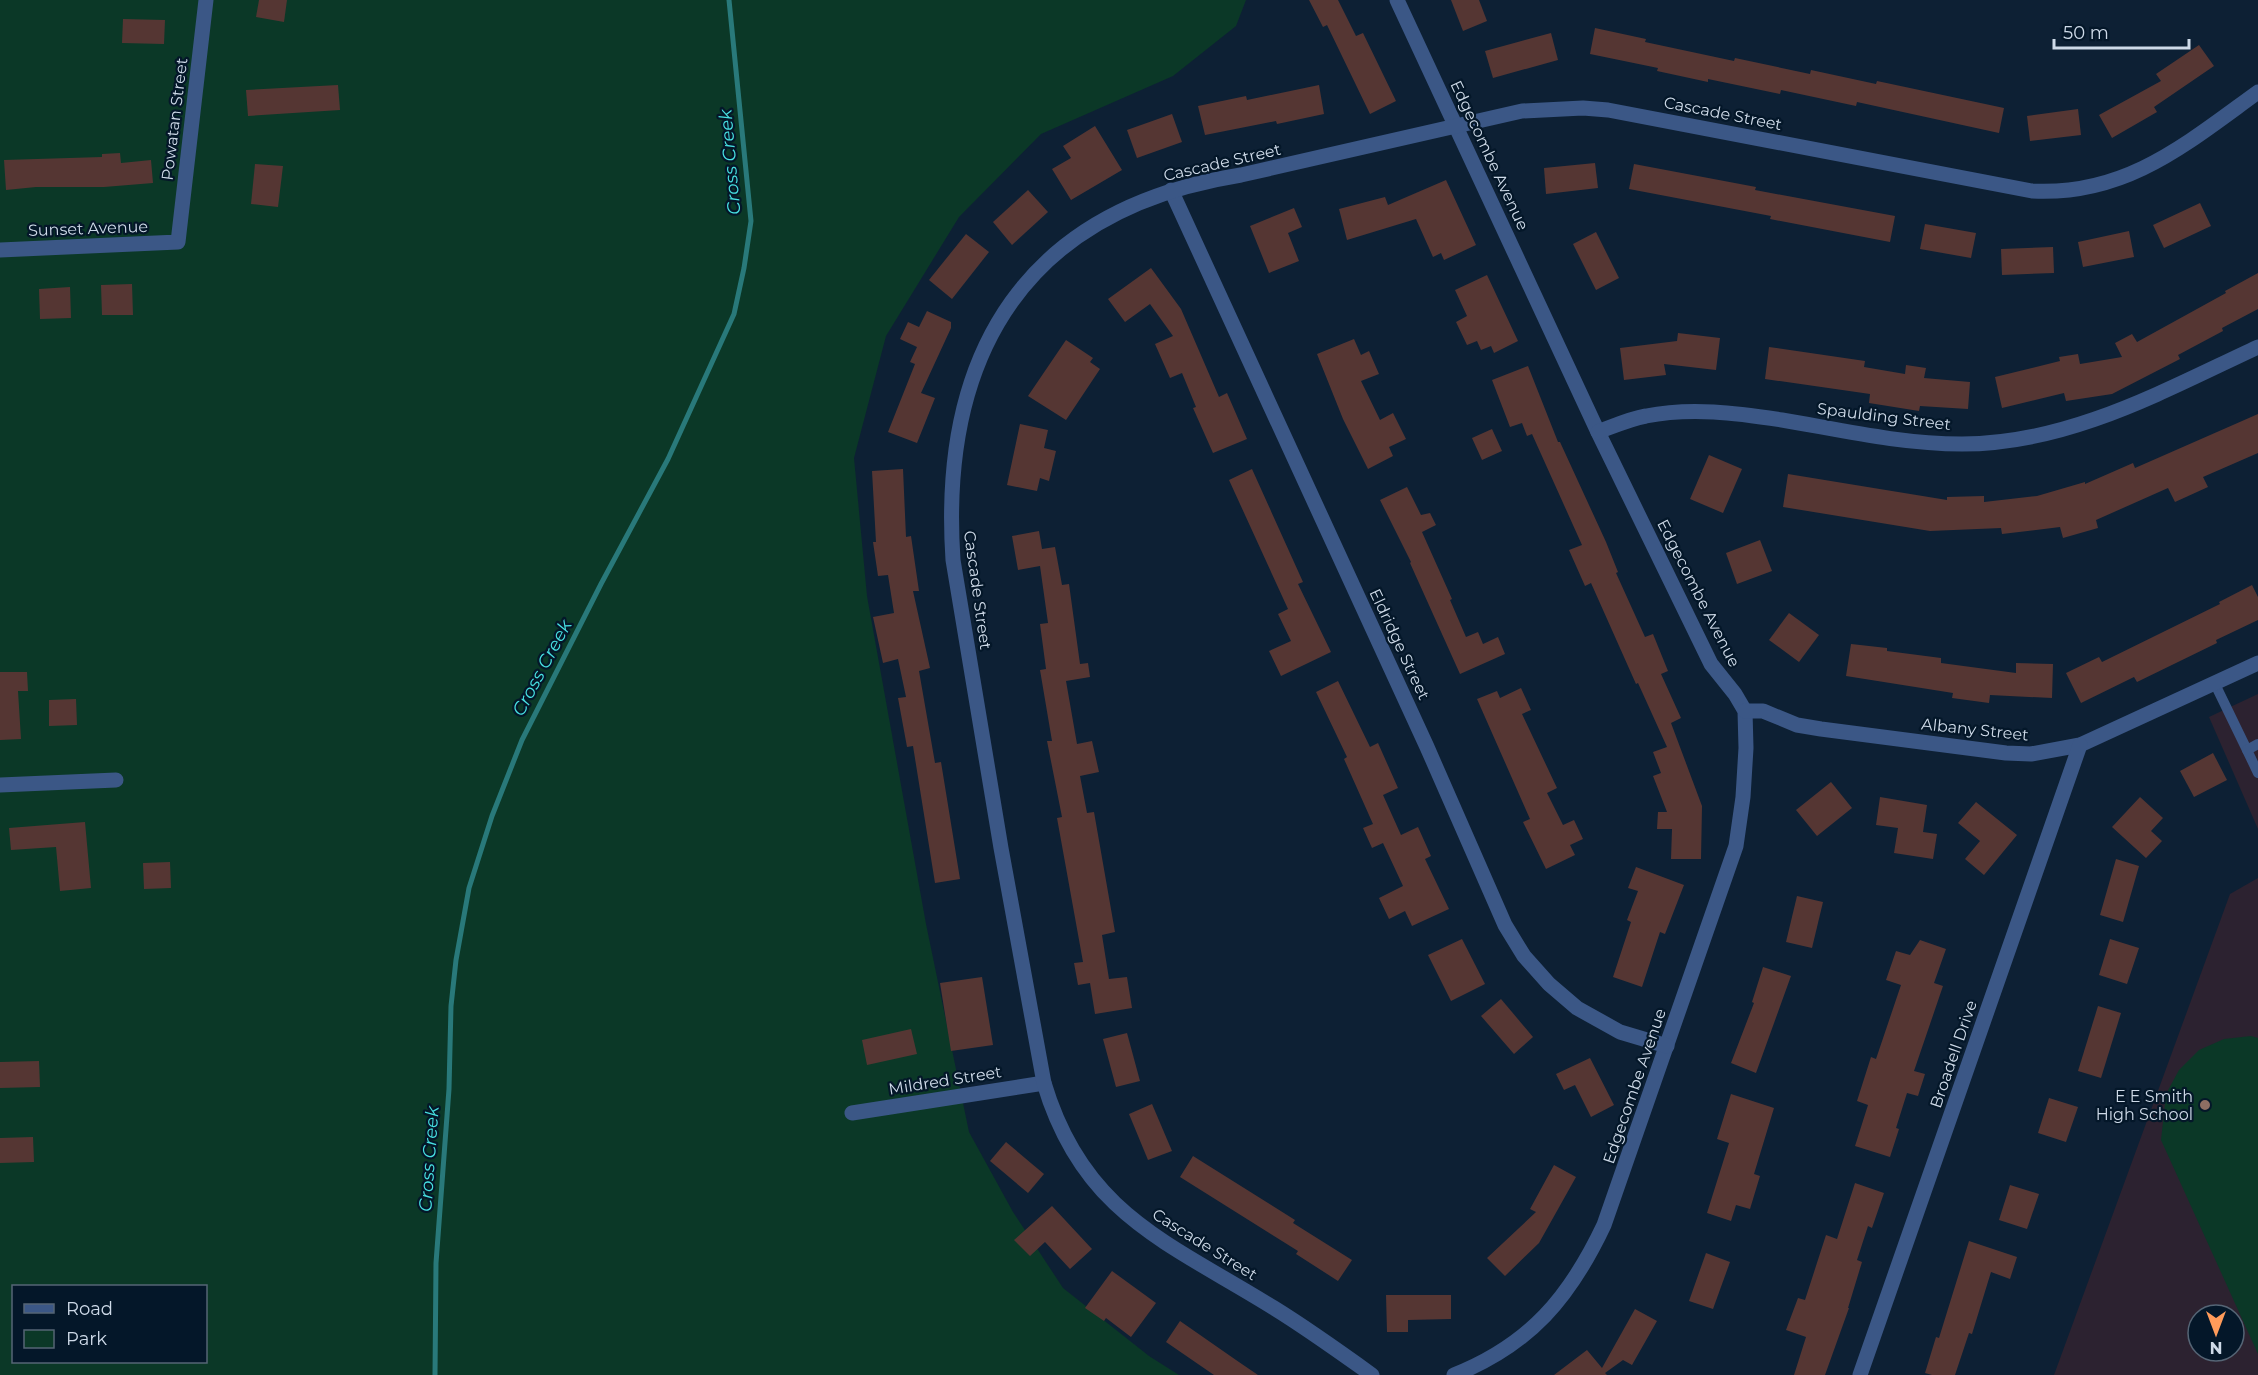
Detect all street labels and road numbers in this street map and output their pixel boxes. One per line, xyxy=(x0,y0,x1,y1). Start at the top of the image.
street label: Powatan Street xyxy=(158,56,191,181)
street label: Edgecombe Avenue xyxy=(1446,77,1533,233)
street label: Cascade Street xyxy=(1662,93,1784,134)
street label: Cascade Street xyxy=(1162,140,1283,185)
street label: Sunset Avenue xyxy=(28,217,148,240)
street label: Spaulding Street xyxy=(1816,399,1952,434)
street label: Edgecombe Avenue xyxy=(1653,516,1744,670)
street label: Cascade Street xyxy=(960,529,995,651)
street label: Eldridge Street xyxy=(1365,586,1434,703)
street label: Albany Street xyxy=(1920,714,2030,745)
street label: Broadell Drive xyxy=(1926,998,1981,1111)
street label: Edgecombe Avenue xyxy=(1599,1006,1670,1166)
street label: Mildred Street xyxy=(887,1062,1003,1099)
street label: Cascade Street xyxy=(1149,1205,1261,1285)

